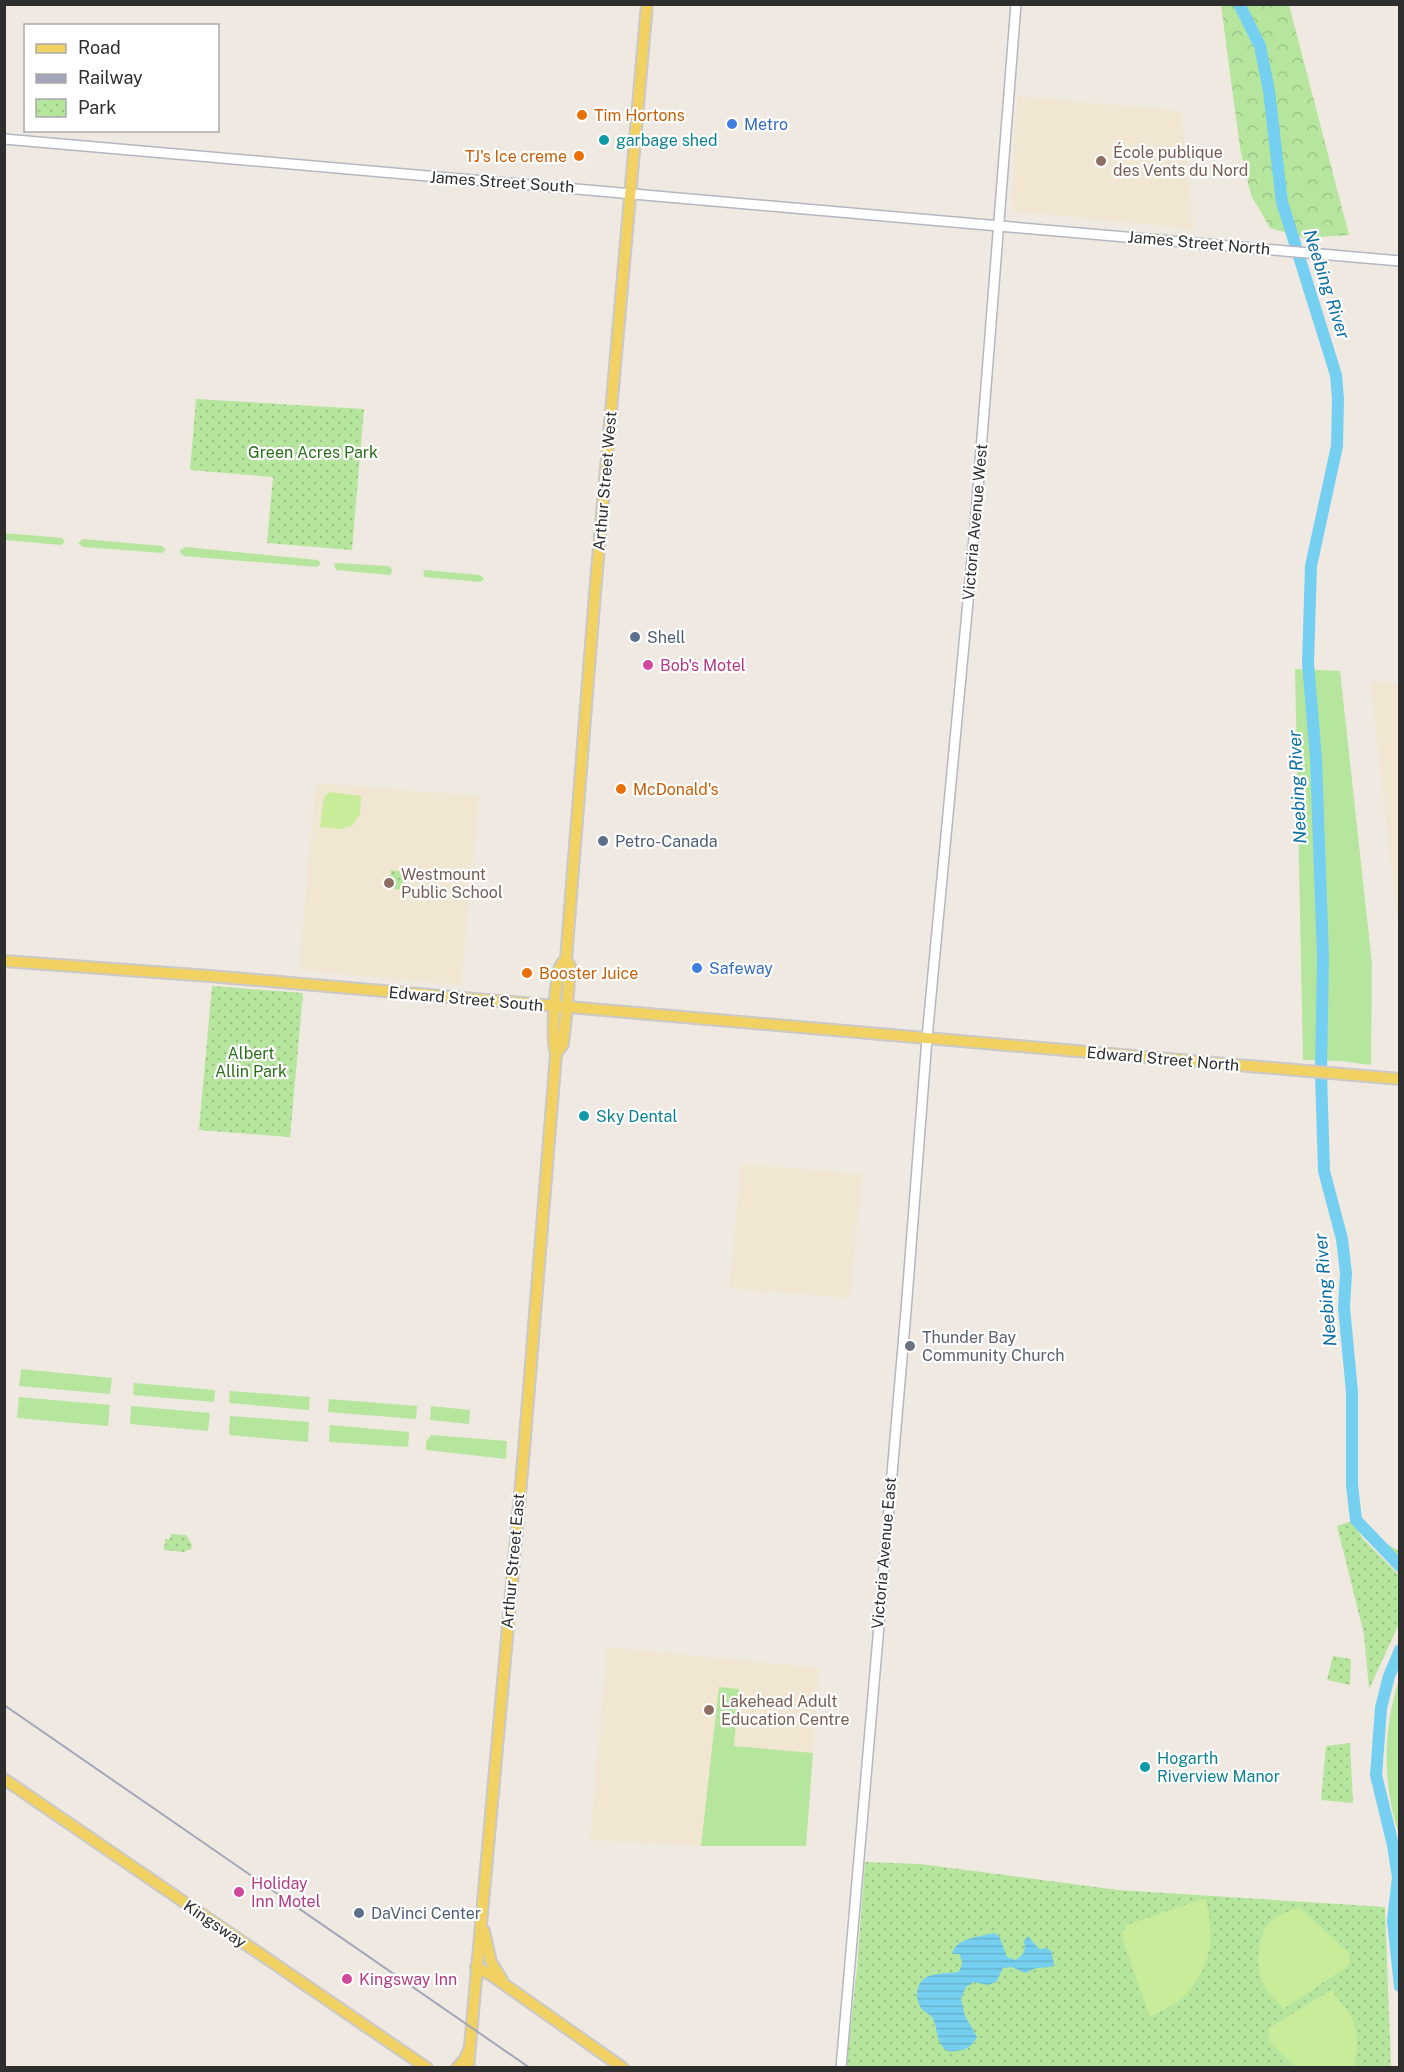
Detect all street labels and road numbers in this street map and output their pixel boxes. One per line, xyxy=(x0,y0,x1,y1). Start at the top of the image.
street label: James Street South xyxy=(429,167,575,197)
street label: James Street North xyxy=(1127,227,1271,259)
street label: Arthur Street West xyxy=(589,410,621,552)
street label: Victoria Avenue West xyxy=(959,443,991,601)
street label: Edward Street South xyxy=(388,983,544,1015)
street label: Edward Street North xyxy=(1086,1043,1240,1075)
street label: Victoria Avenue East xyxy=(868,1476,900,1630)
street label: Arthur Street East xyxy=(498,1493,528,1629)
street label: Kingsway xyxy=(180,1896,250,1952)

